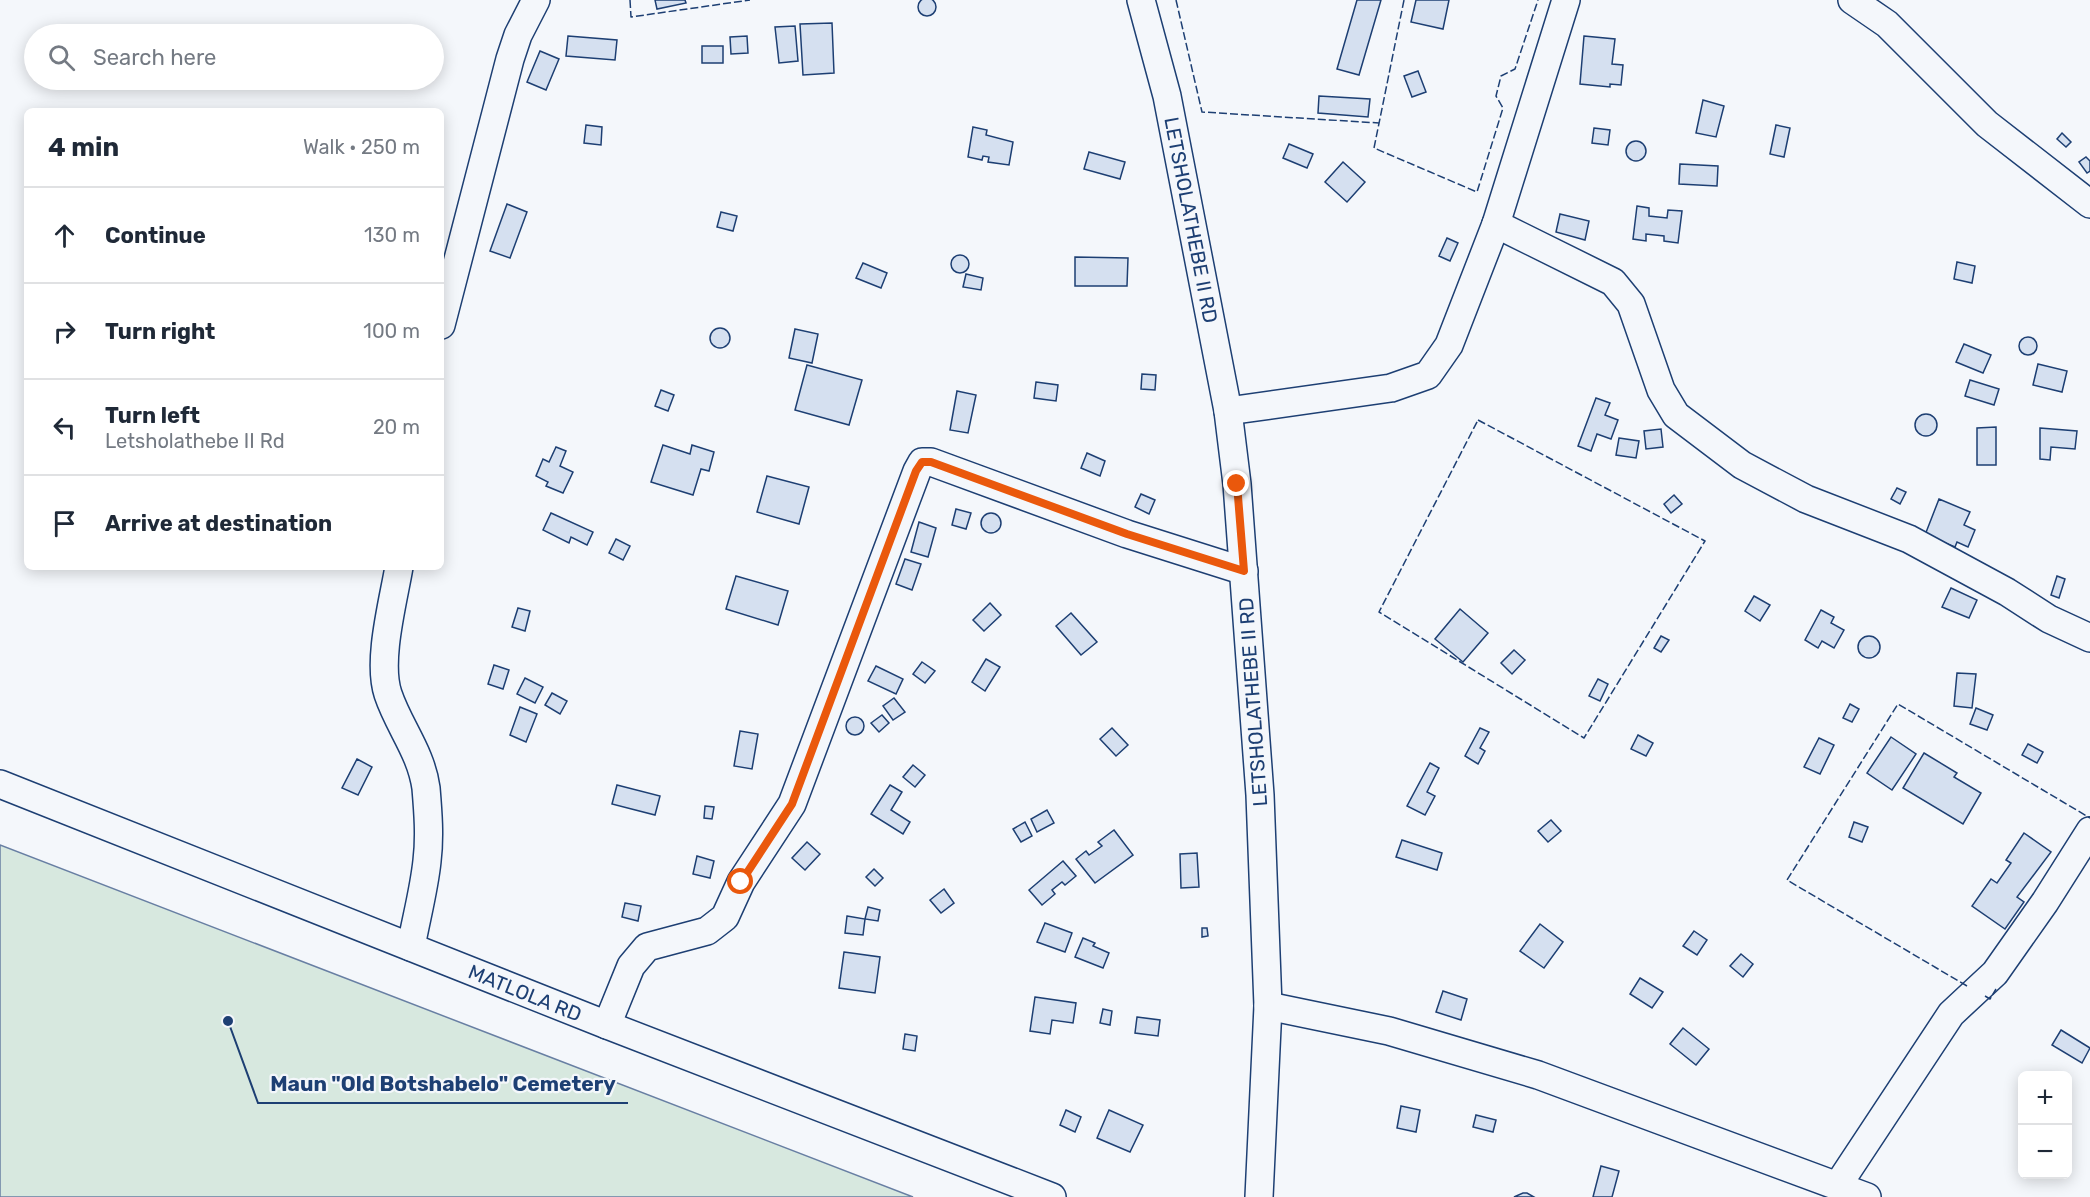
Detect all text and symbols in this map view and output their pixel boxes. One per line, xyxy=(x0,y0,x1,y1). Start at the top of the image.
search box xyxy=(24,24,444,90)
icon: search xyxy=(45,41,78,74)
text: Search here xyxy=(93,44,216,71)
street label: LETSHOLATHEBE II RD xyxy=(1159,115,1223,325)
text: 4 min xyxy=(48,132,119,163)
text: Walk · 250 m xyxy=(303,135,420,159)
icon: ahead xyxy=(48,219,81,252)
text: Continue xyxy=(105,222,206,249)
text: 130 m xyxy=(364,223,420,247)
icon: right xyxy=(48,315,81,348)
text: Turn right xyxy=(105,318,215,345)
text: 100 m xyxy=(363,319,420,343)
text: Turn left xyxy=(105,402,200,429)
icon: left xyxy=(48,411,81,444)
text: 20 m xyxy=(373,415,420,439)
text: Letsholathebe II Rd xyxy=(105,429,285,453)
route end xyxy=(1223,470,1249,496)
icon: arrive xyxy=(48,507,81,540)
text: Arrive at destination xyxy=(105,510,332,537)
street label: LETSHOLATHEBE II RD xyxy=(1234,597,1272,807)
route start xyxy=(727,868,753,894)
street label: MATLOLA RD xyxy=(465,959,585,1027)
callout: Maun "Old Botshabelo" Cemetery xyxy=(258,1064,628,1103)
text: Maun "Old Botshabelo" Cemetery xyxy=(270,1071,616,1096)
map controls xyxy=(2018,1071,2072,1179)
button: + xyxy=(2018,1071,2072,1125)
button: − xyxy=(2018,1125,2072,1179)

